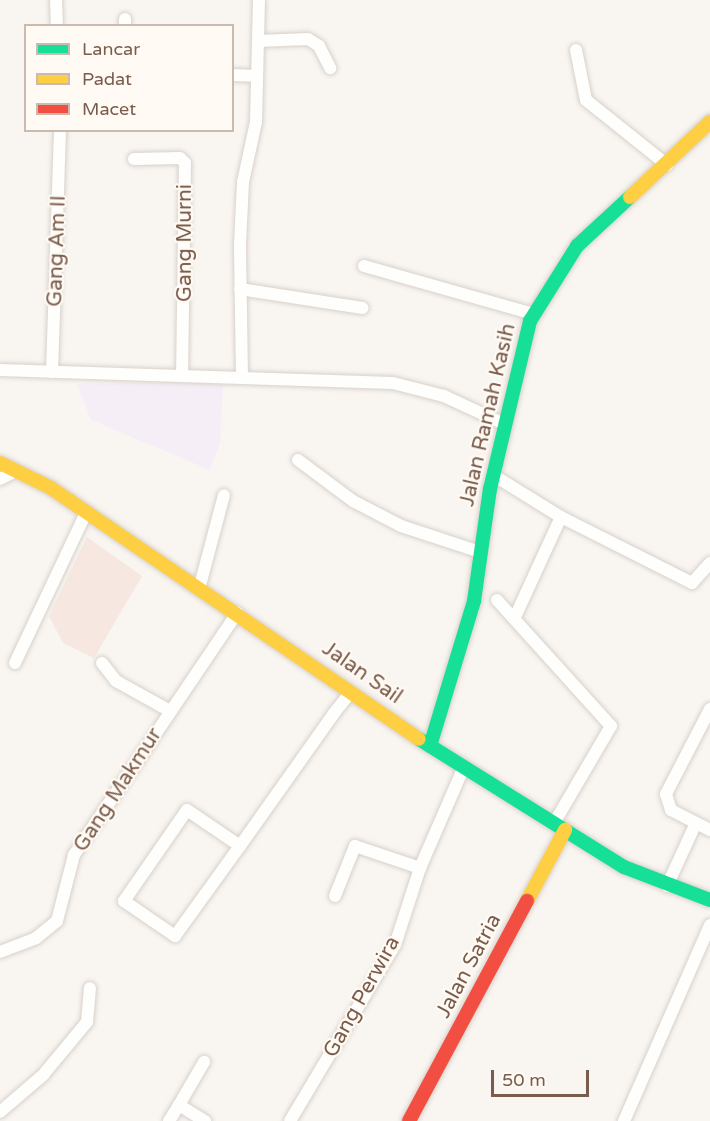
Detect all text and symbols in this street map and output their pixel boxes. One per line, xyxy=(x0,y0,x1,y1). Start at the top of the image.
legend xyxy=(24,24,234,132)
text: Lancar xyxy=(82,38,140,60)
text: Padat xyxy=(82,68,132,90)
text: Macet xyxy=(82,98,136,120)
street label: Gang Murni xyxy=(172,184,198,302)
street label: Gang Am II xyxy=(42,195,72,307)
street label: Jalan Ramah Kasih xyxy=(455,321,521,509)
street label: Jalan Sail xyxy=(317,636,407,710)
street label: Gang Makmur xyxy=(69,723,167,857)
street label: Jalan Satria xyxy=(431,910,507,1022)
street label: Gang Perwira xyxy=(318,932,406,1062)
scale bar xyxy=(494,1058,592,1096)
text: 50 m xyxy=(502,1069,546,1091)

